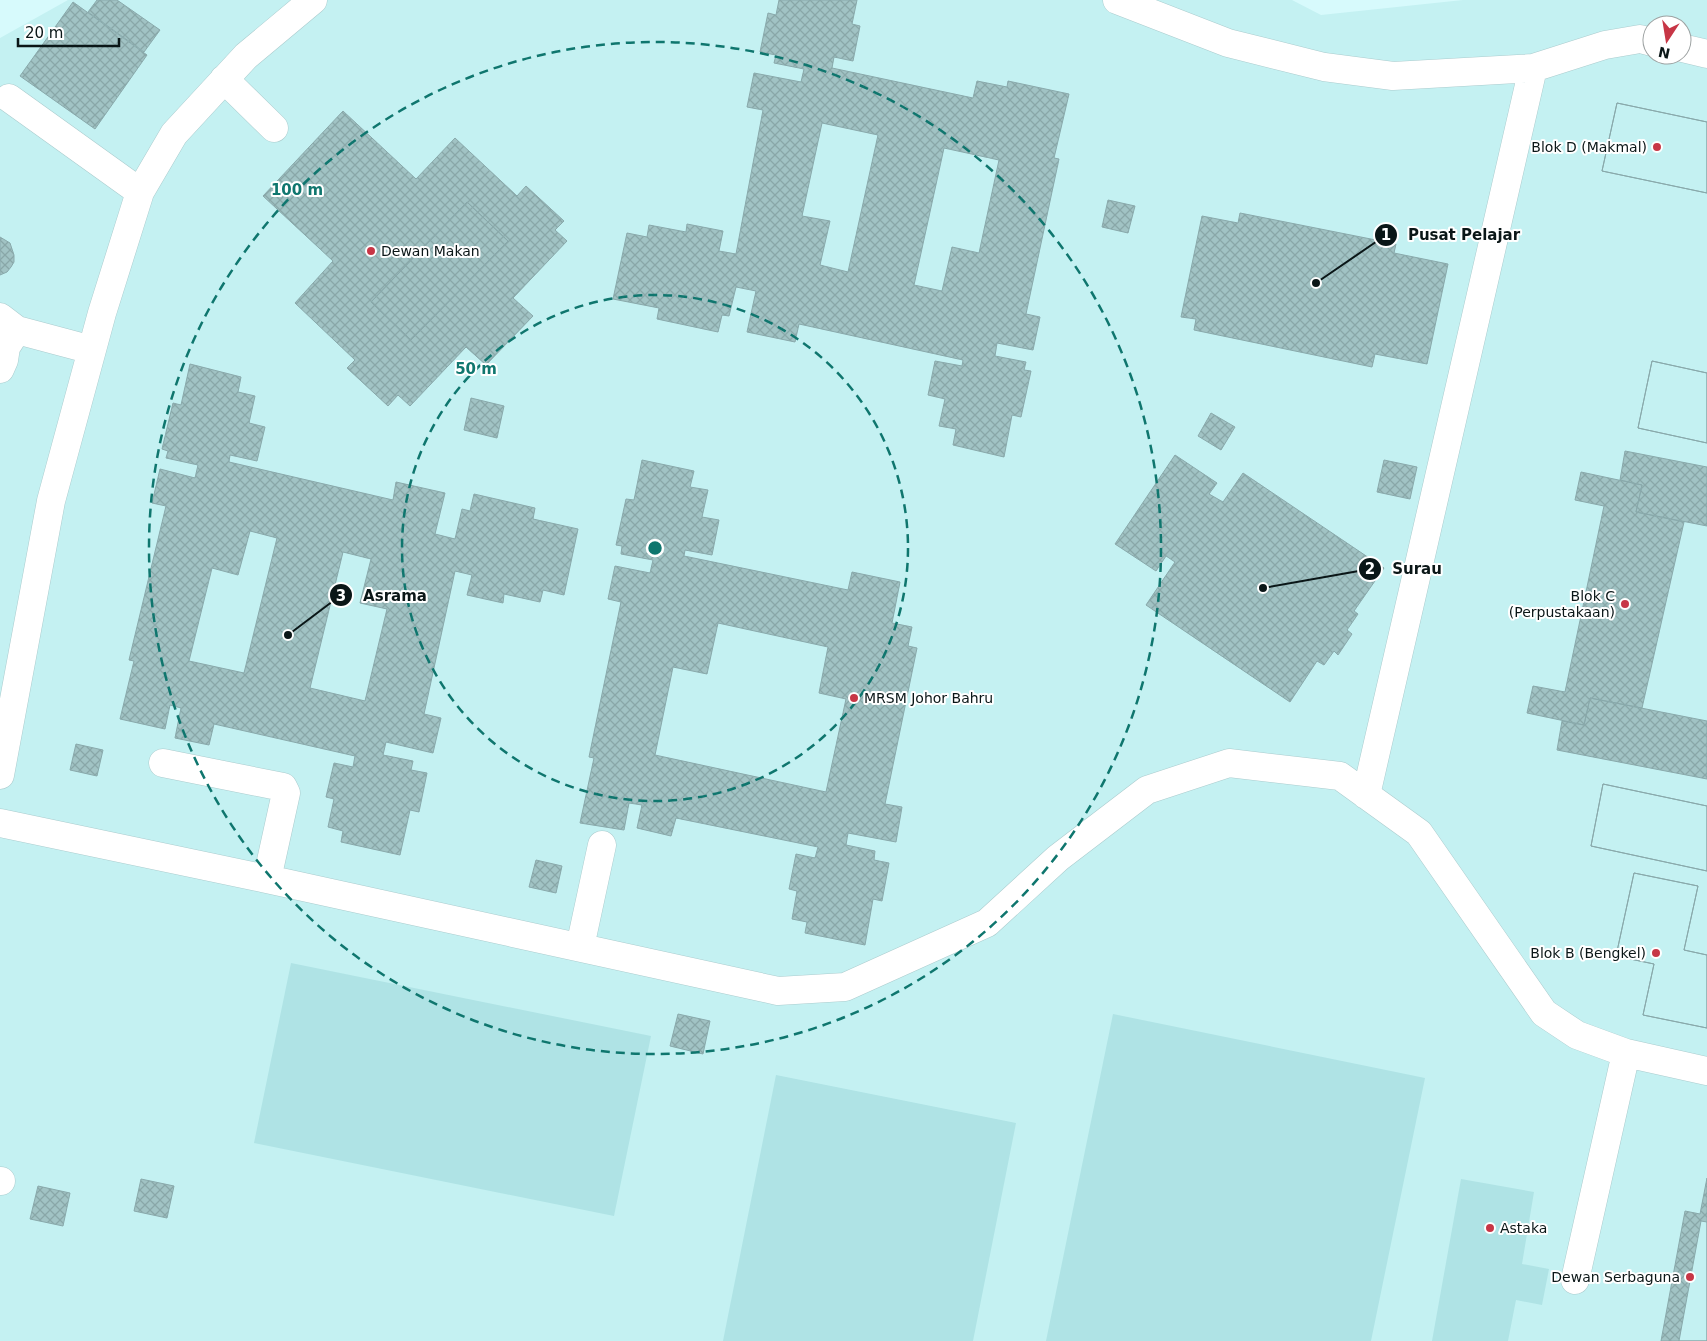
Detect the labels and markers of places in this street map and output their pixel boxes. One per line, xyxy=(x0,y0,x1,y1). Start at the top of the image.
place label: Blok D (Makmal) xyxy=(1531,139,1647,155)
marker: Blok D (Makmal) xyxy=(1651,141,1663,153)
callout: Pusat Pelajar xyxy=(1373,220,1530,250)
place label: Dewan Makan xyxy=(381,243,480,259)
marker: Dewan Makan xyxy=(365,245,377,257)
centre of rings xyxy=(646,539,664,557)
callout: Surau xyxy=(1358,554,1452,584)
callout: Asrama xyxy=(328,580,437,610)
place label: Blok C (Perpustakaan) xyxy=(1509,588,1615,620)
marker: Blok C (Perpustakaan) xyxy=(1619,598,1631,610)
place label: MRSM Johor Bahru xyxy=(864,690,993,706)
marker: MRSM Johor Bahru xyxy=(848,692,860,704)
place label: Blok B (Bengkel) xyxy=(1530,945,1646,961)
marker: Blok B (Bengkel) xyxy=(1650,947,1662,959)
place label: Astaka xyxy=(1500,1220,1547,1236)
marker: Astaka xyxy=(1484,1222,1496,1234)
place label: Dewan Serbaguna xyxy=(1551,1269,1680,1285)
marker: Dewan Serbaguna xyxy=(1684,1271,1696,1283)

